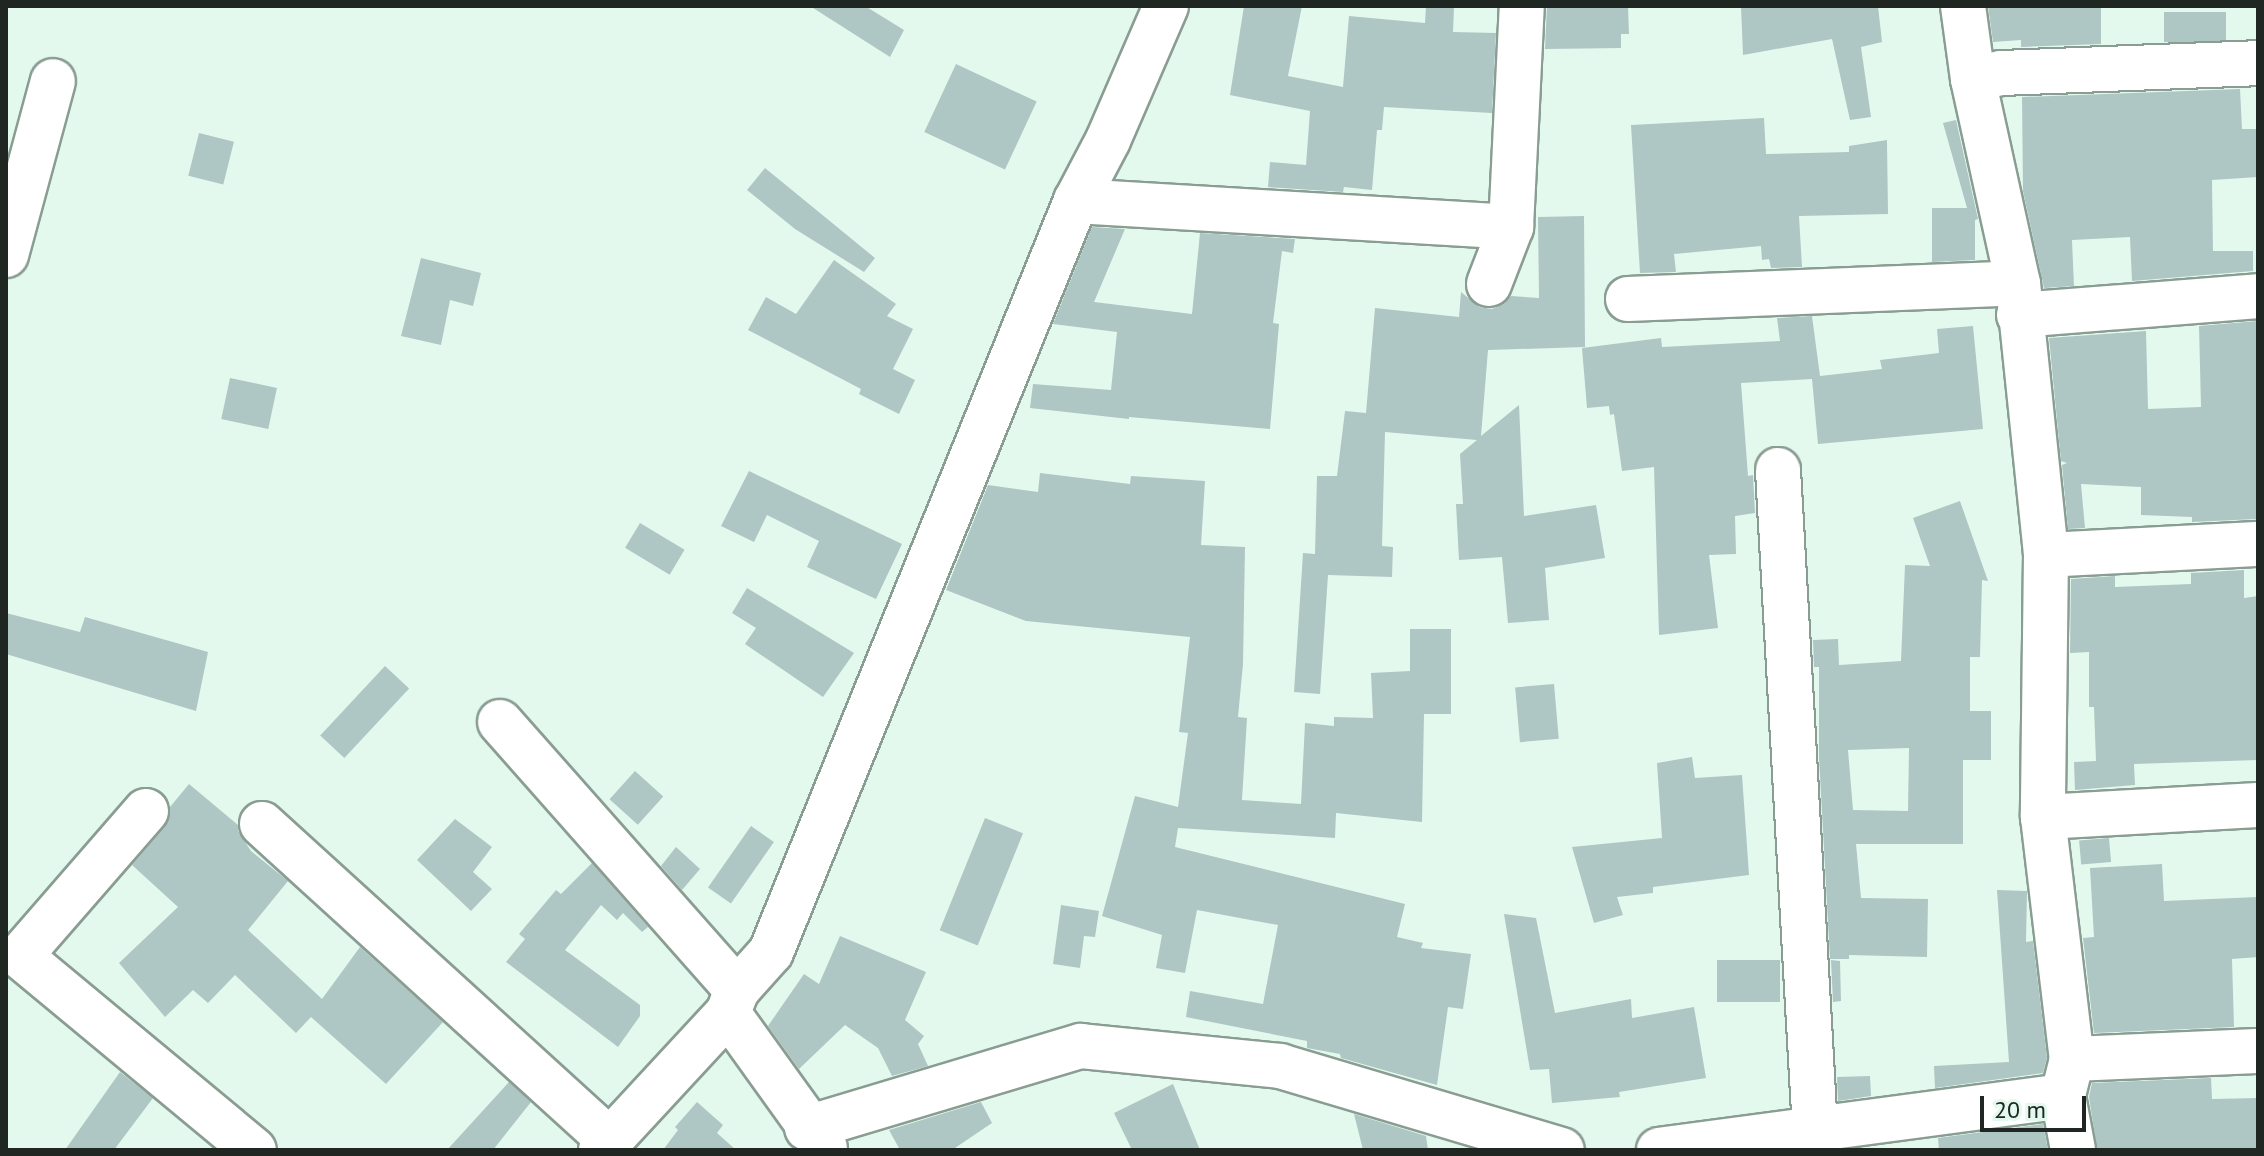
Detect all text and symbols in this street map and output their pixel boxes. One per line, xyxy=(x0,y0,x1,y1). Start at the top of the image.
scale bar xyxy=(1984,1080,2090,1130)
text: 20 m xyxy=(1994,1094,2046,1125)

